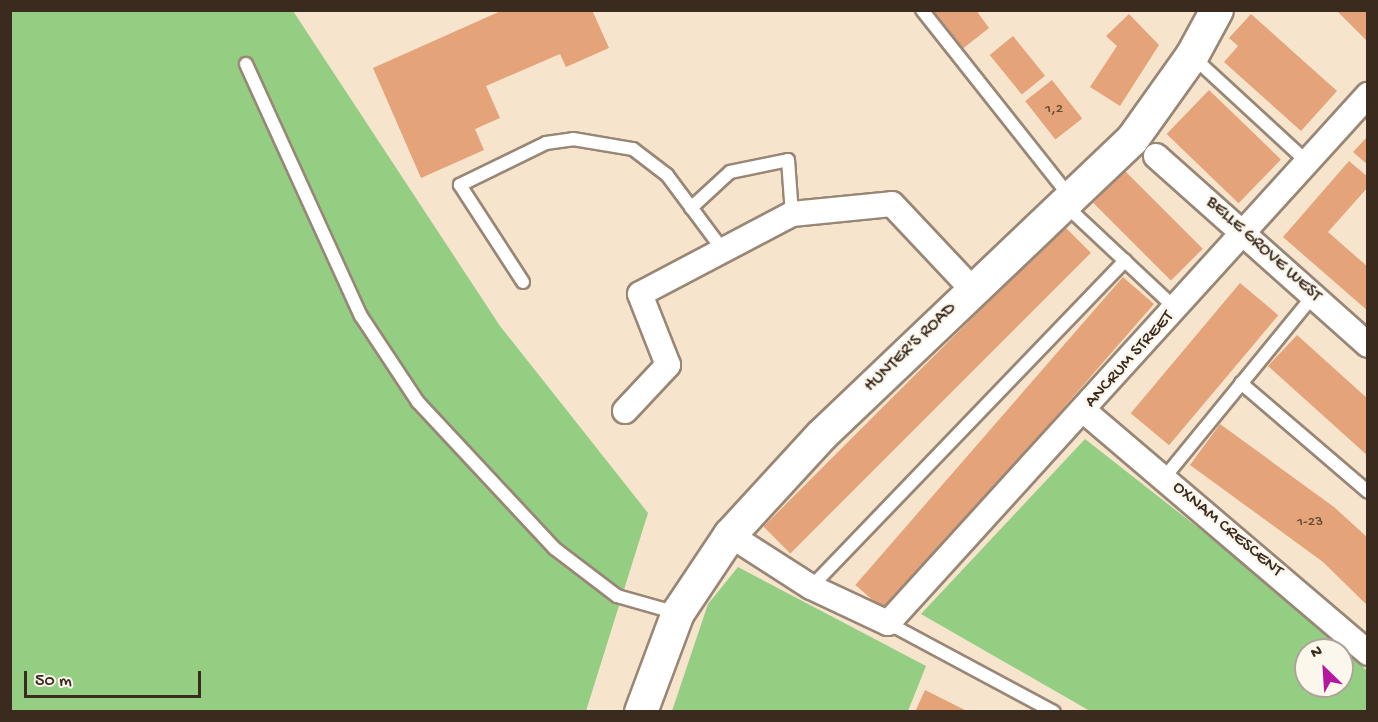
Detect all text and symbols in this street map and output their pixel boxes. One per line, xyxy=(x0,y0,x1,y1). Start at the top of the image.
house number: 1,2 xyxy=(1045,101,1063,119)
street label: BELLE GROVE WEST xyxy=(1201,192,1325,308)
street label: HUNTER'S ROAD xyxy=(860,299,962,397)
street label: ANCRUM STREET xyxy=(1081,307,1179,413)
street label: OXNAM CRESCENT xyxy=(1167,477,1287,583)
house number: 1-23 xyxy=(1297,514,1323,532)
north arrow xyxy=(1294,638,1354,698)
text: N xyxy=(1308,642,1326,664)
scale bar xyxy=(27,659,204,697)
text: 50 m xyxy=(35,671,72,692)

